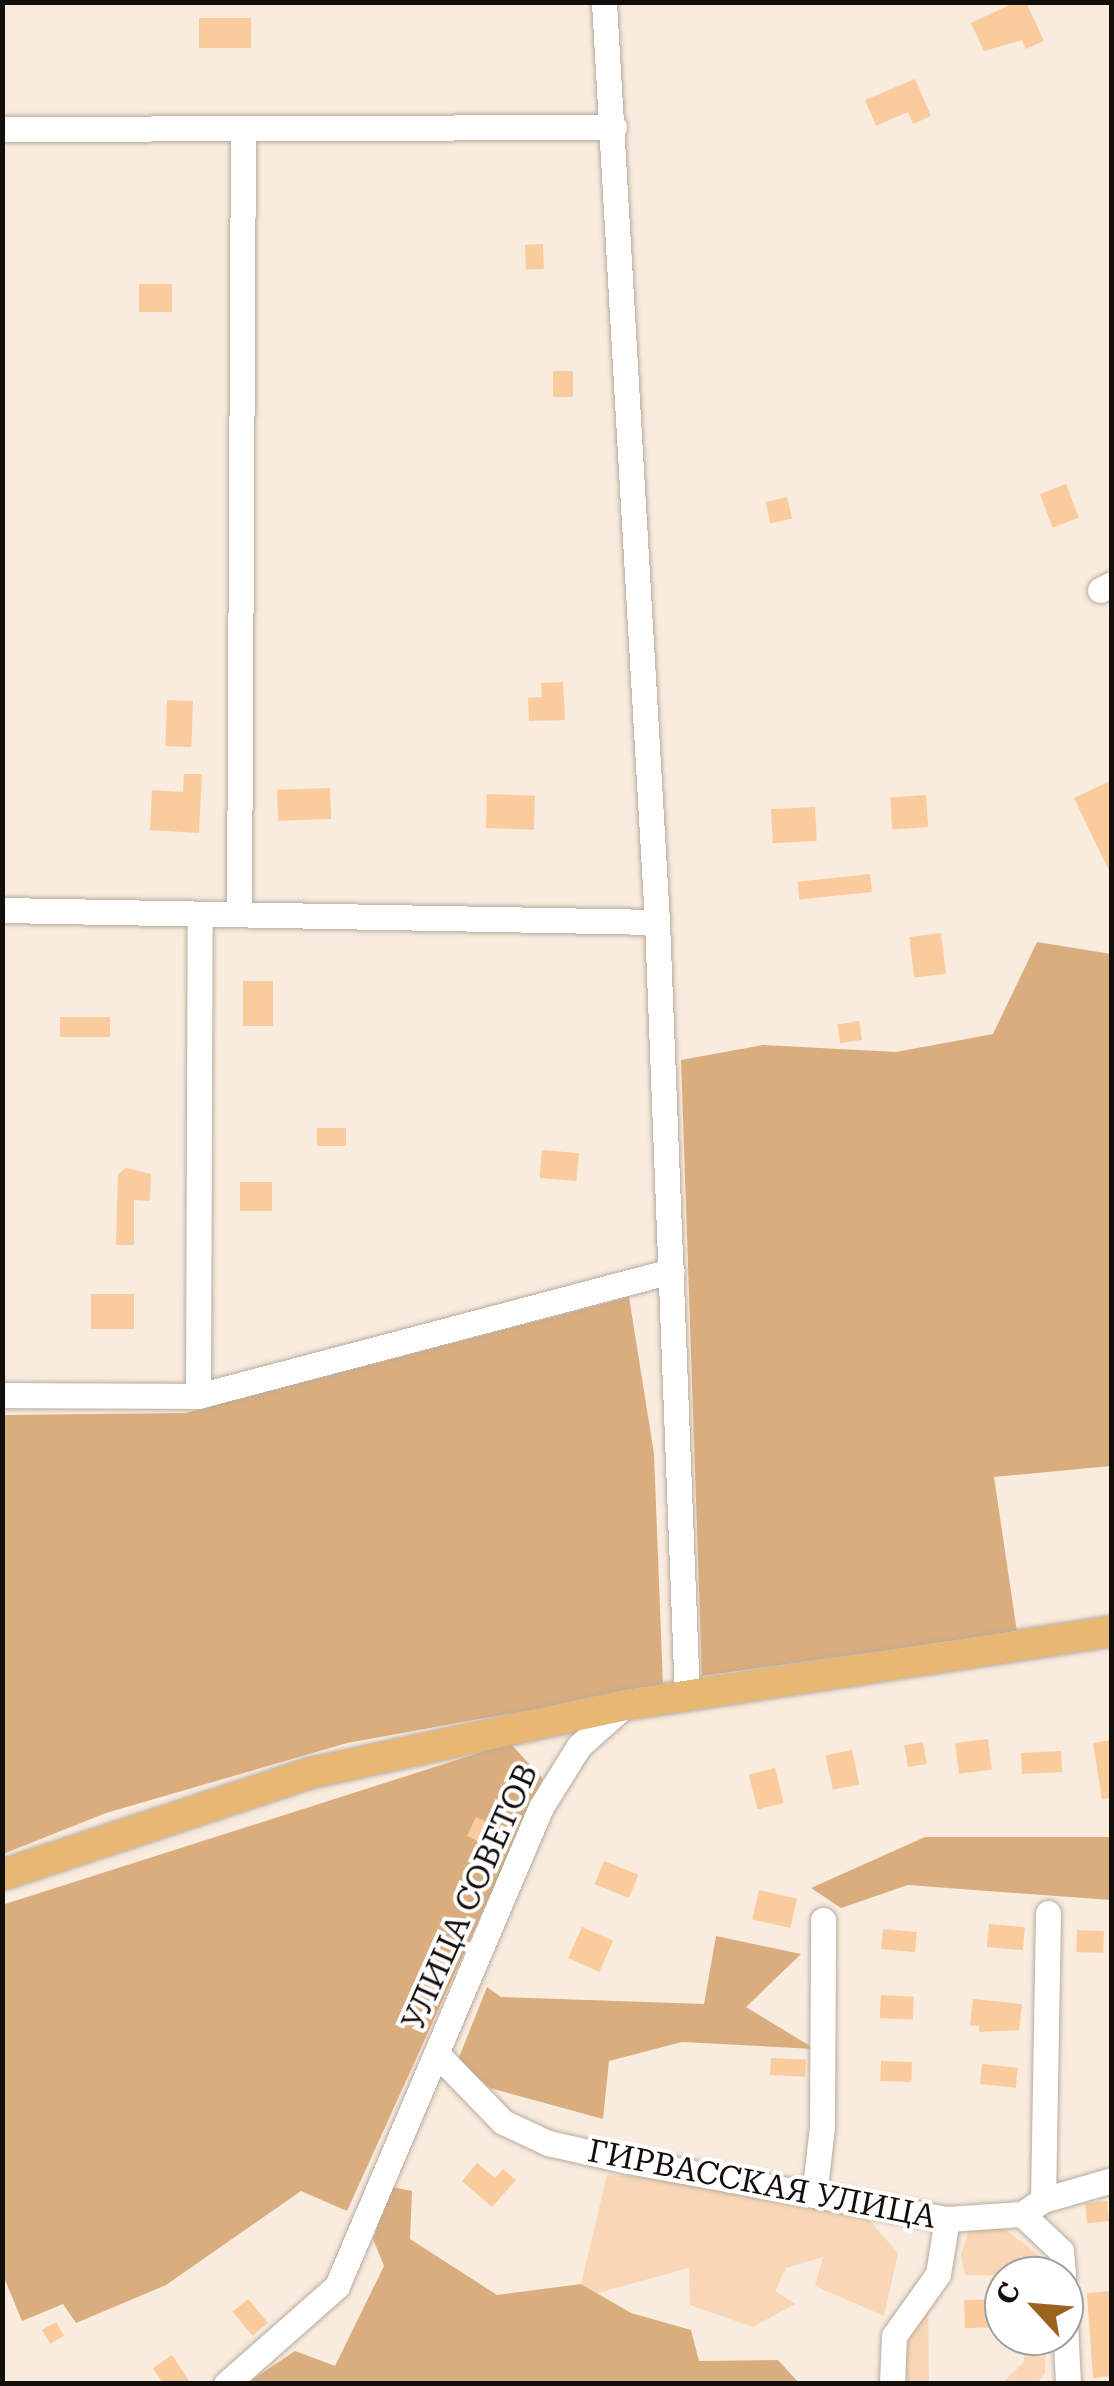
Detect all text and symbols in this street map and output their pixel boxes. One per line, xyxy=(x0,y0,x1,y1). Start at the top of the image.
street label: УЛИЦА СОВЕТОВ xyxy=(394,1758,546,2036)
street label: ГИРВАССКАЯ УЛИЦА xyxy=(585,2131,939,2237)
north arrow xyxy=(984,2256,1084,2356)
text: С xyxy=(989,2277,1028,2310)

